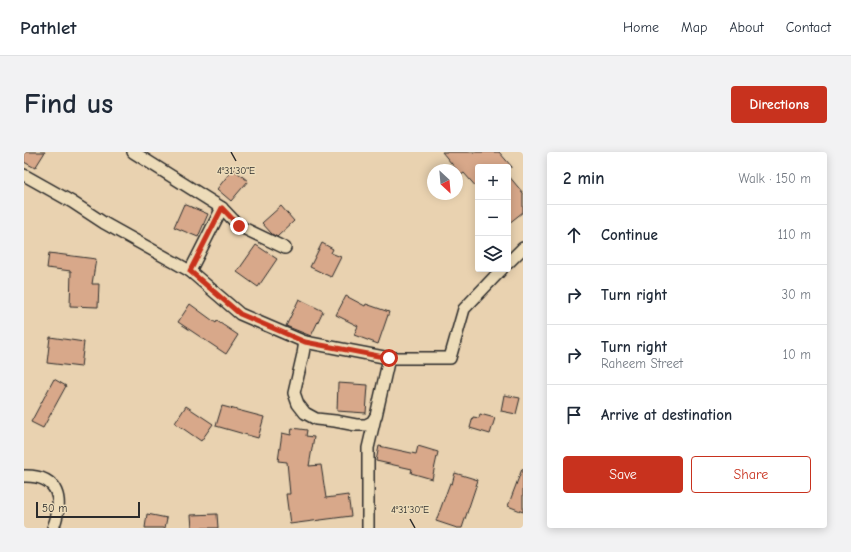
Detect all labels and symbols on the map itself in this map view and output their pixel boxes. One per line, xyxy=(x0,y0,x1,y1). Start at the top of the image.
north arrow xyxy=(427,164,463,200)
text: 4°31'30"E xyxy=(217,165,255,177)
route end xyxy=(230,217,248,235)
route start xyxy=(380,349,398,367)
scale bar xyxy=(36,500,140,519)
text: 4°31'30"E xyxy=(391,504,429,516)

